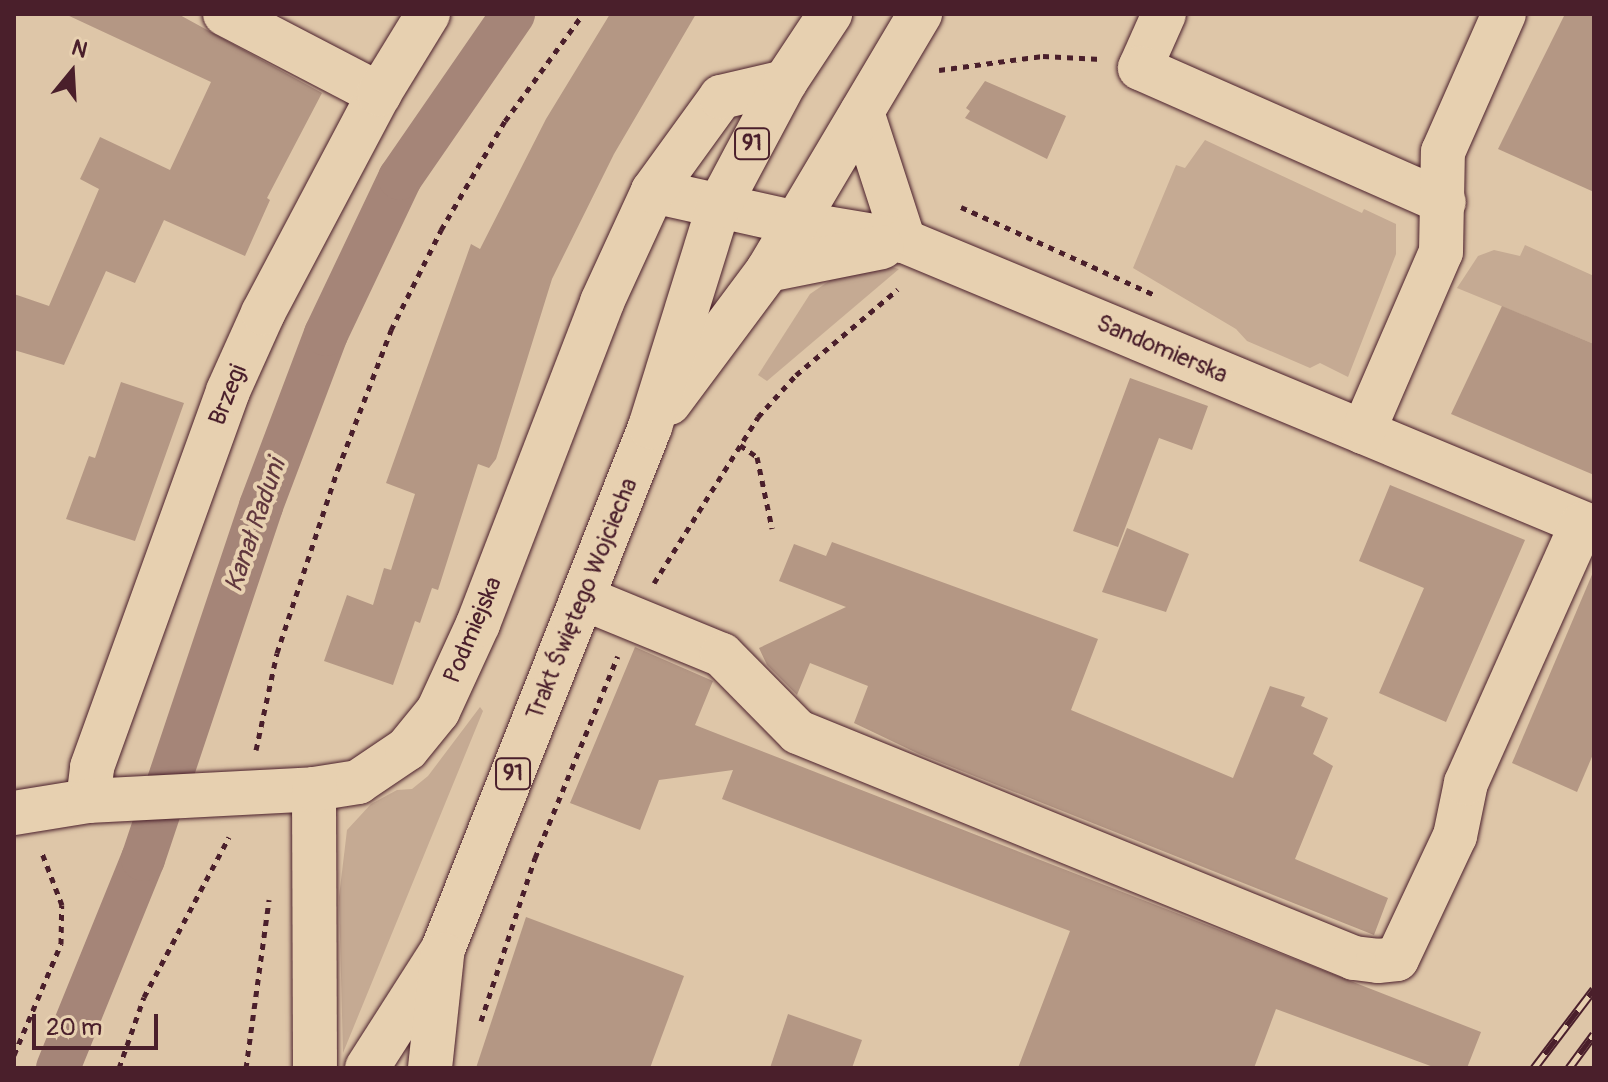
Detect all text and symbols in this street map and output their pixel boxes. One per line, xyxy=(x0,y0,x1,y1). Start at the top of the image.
north arrow xyxy=(32,32,112,112)
text: N xyxy=(68,34,91,65)
road number: 91 xyxy=(734,126,770,162)
street label: Sandomierska xyxy=(1092,309,1232,389)
street label: Brzegi xyxy=(203,360,253,430)
water label: Kanał Raduni xyxy=(219,456,293,596)
street label: Trakt Świętego Wojciecha xyxy=(520,474,644,724)
street label: Podmiejska xyxy=(438,572,508,688)
road number: 91 xyxy=(495,756,531,792)
scale bar xyxy=(36,998,162,1048)
text: 20 m xyxy=(46,1013,102,1042)

